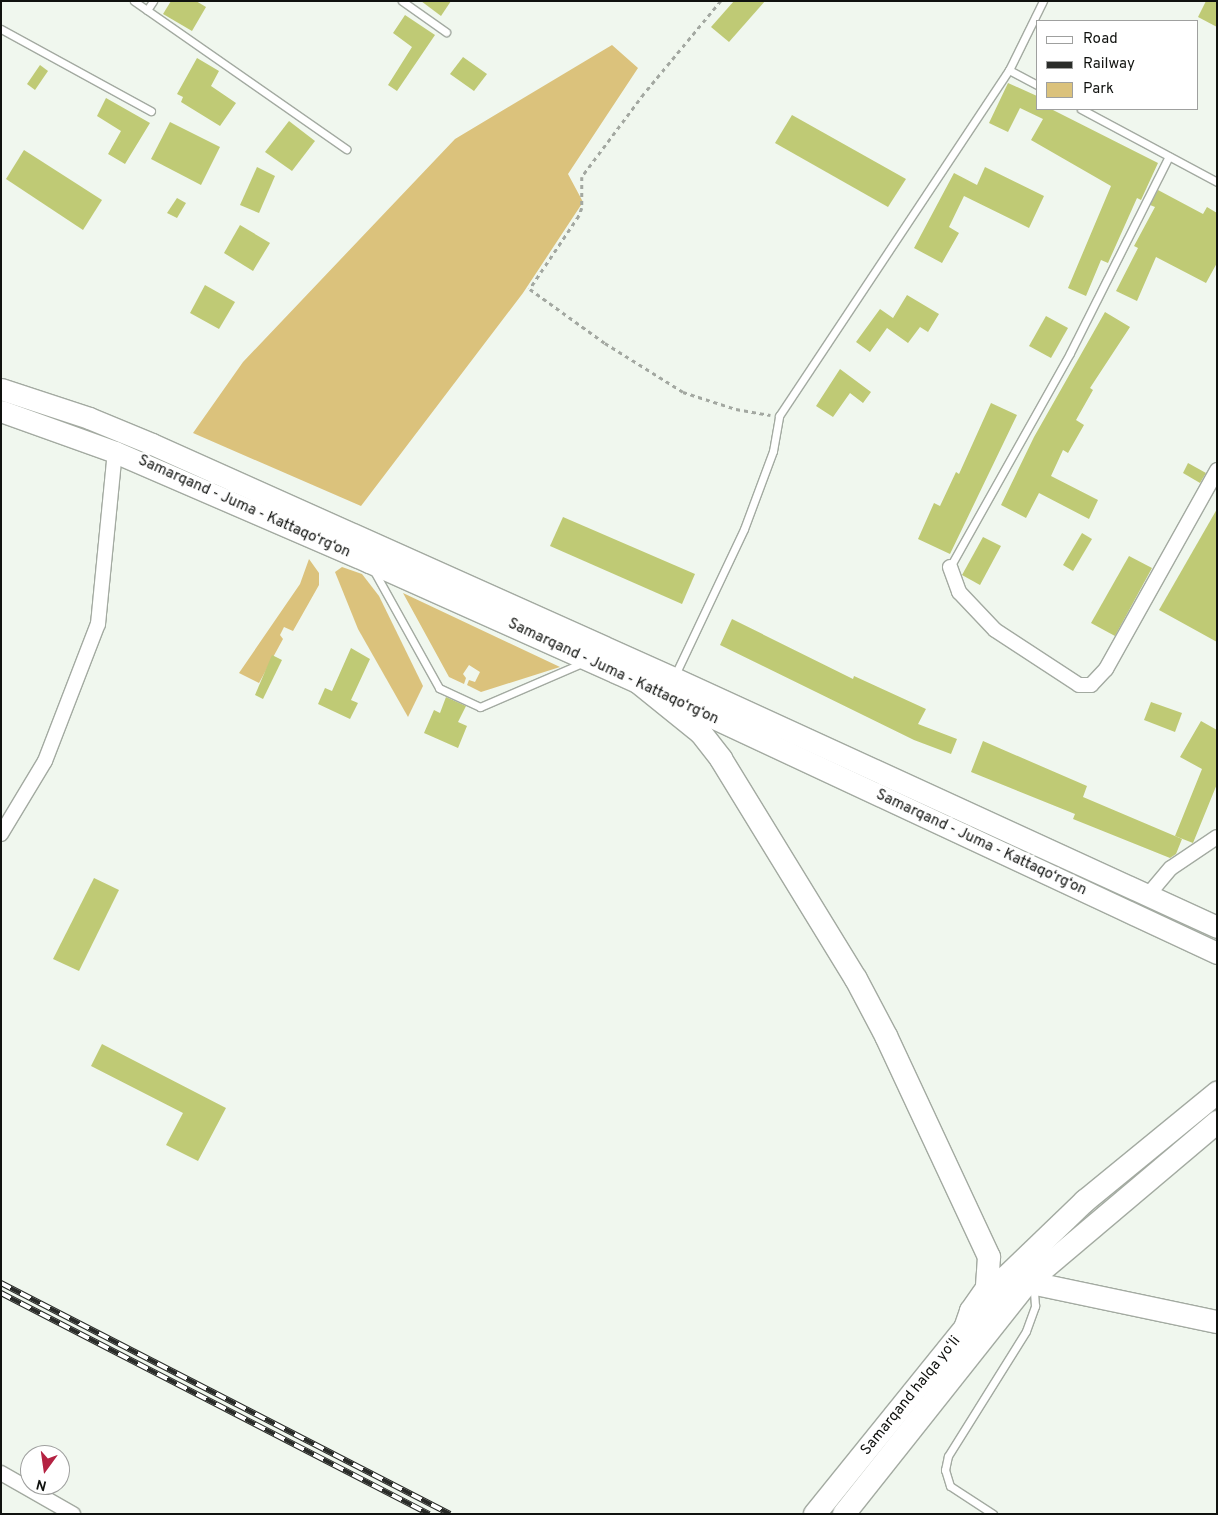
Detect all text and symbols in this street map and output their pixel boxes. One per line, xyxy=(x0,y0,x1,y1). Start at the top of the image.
legend xyxy=(1036,20,1198,110)
text: Road xyxy=(1083,30,1118,49)
text: Railway xyxy=(1083,55,1135,74)
text: Park xyxy=(1083,80,1114,99)
street label: Samarqand - Juma - Kattaqo‘rg‘on xyxy=(135,452,353,562)
street label: Samarqand - Juma - Kattaqo‘rg‘on xyxy=(505,615,721,729)
street label: Samarqand - Juma - Kattaqo‘rg‘on xyxy=(873,786,1089,900)
street label: Samarqand halqa yoʻli xyxy=(857,1333,965,1459)
north arrow xyxy=(20,1445,70,1495)
text: N xyxy=(35,1475,48,1494)

